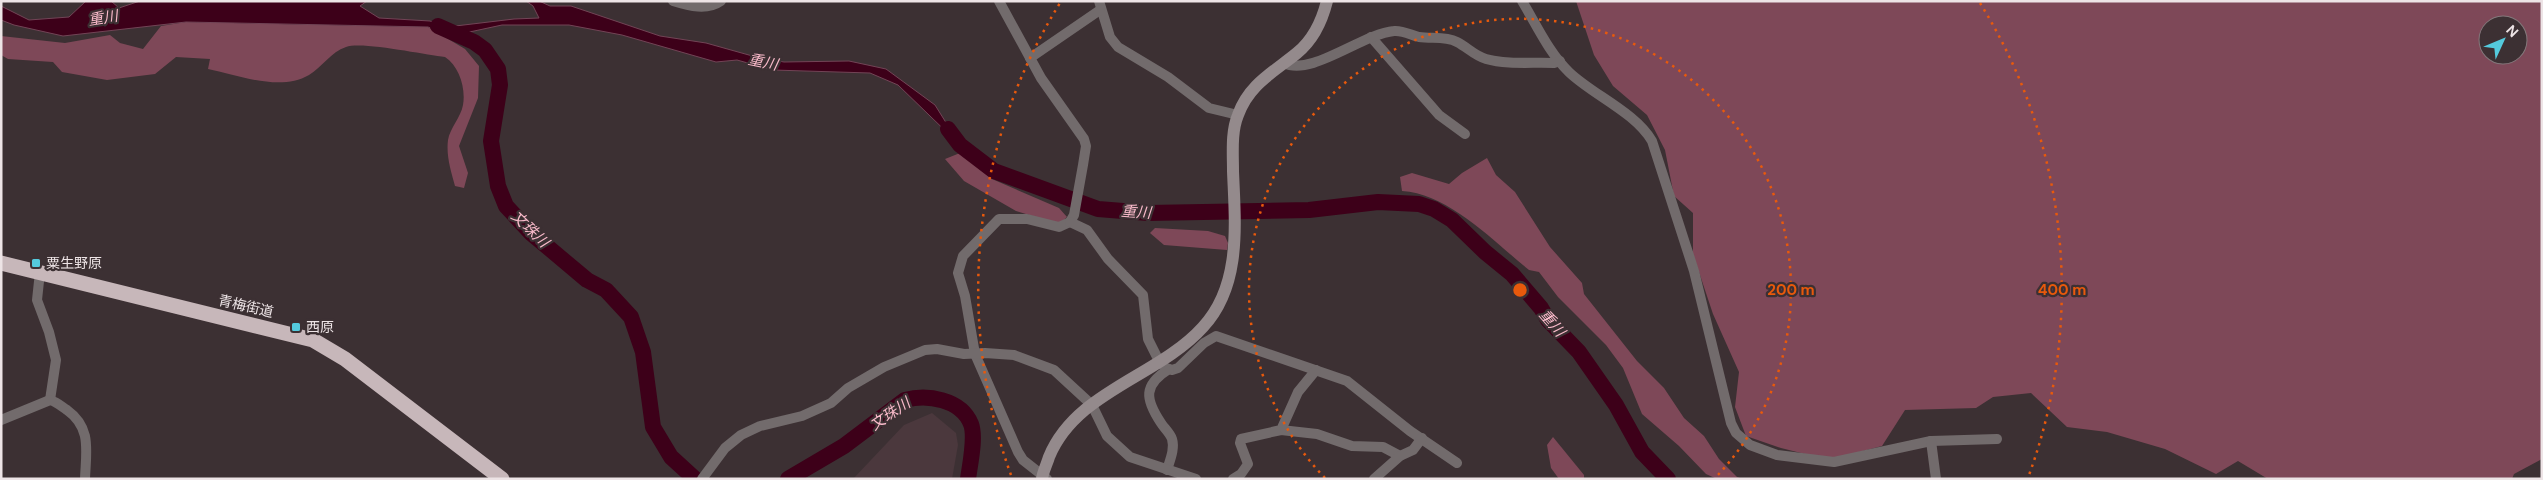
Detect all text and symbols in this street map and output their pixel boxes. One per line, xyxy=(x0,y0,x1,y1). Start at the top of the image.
water label: 重川 xyxy=(87,5,121,30)
north arrow xyxy=(2478,15,2528,65)
text: N xyxy=(2502,21,2522,41)
water label: 重川 xyxy=(746,49,782,75)
water label: 重川 xyxy=(1120,201,1154,223)
water label: 文珠川 xyxy=(507,206,555,253)
place label: 粟生野原 xyxy=(46,254,102,272)
marker: 粟生野原 xyxy=(30,257,42,269)
text: 200 m xyxy=(1767,280,1815,300)
text: 400 m xyxy=(2038,280,2086,300)
centre of rings xyxy=(1511,281,1529,299)
street label: 青梅街道 xyxy=(217,291,275,321)
water label: 重川 xyxy=(1535,305,1571,342)
place label: 西原 xyxy=(306,318,334,336)
marker: 西原 xyxy=(290,321,302,333)
water label: 文珠川 xyxy=(866,392,916,435)

